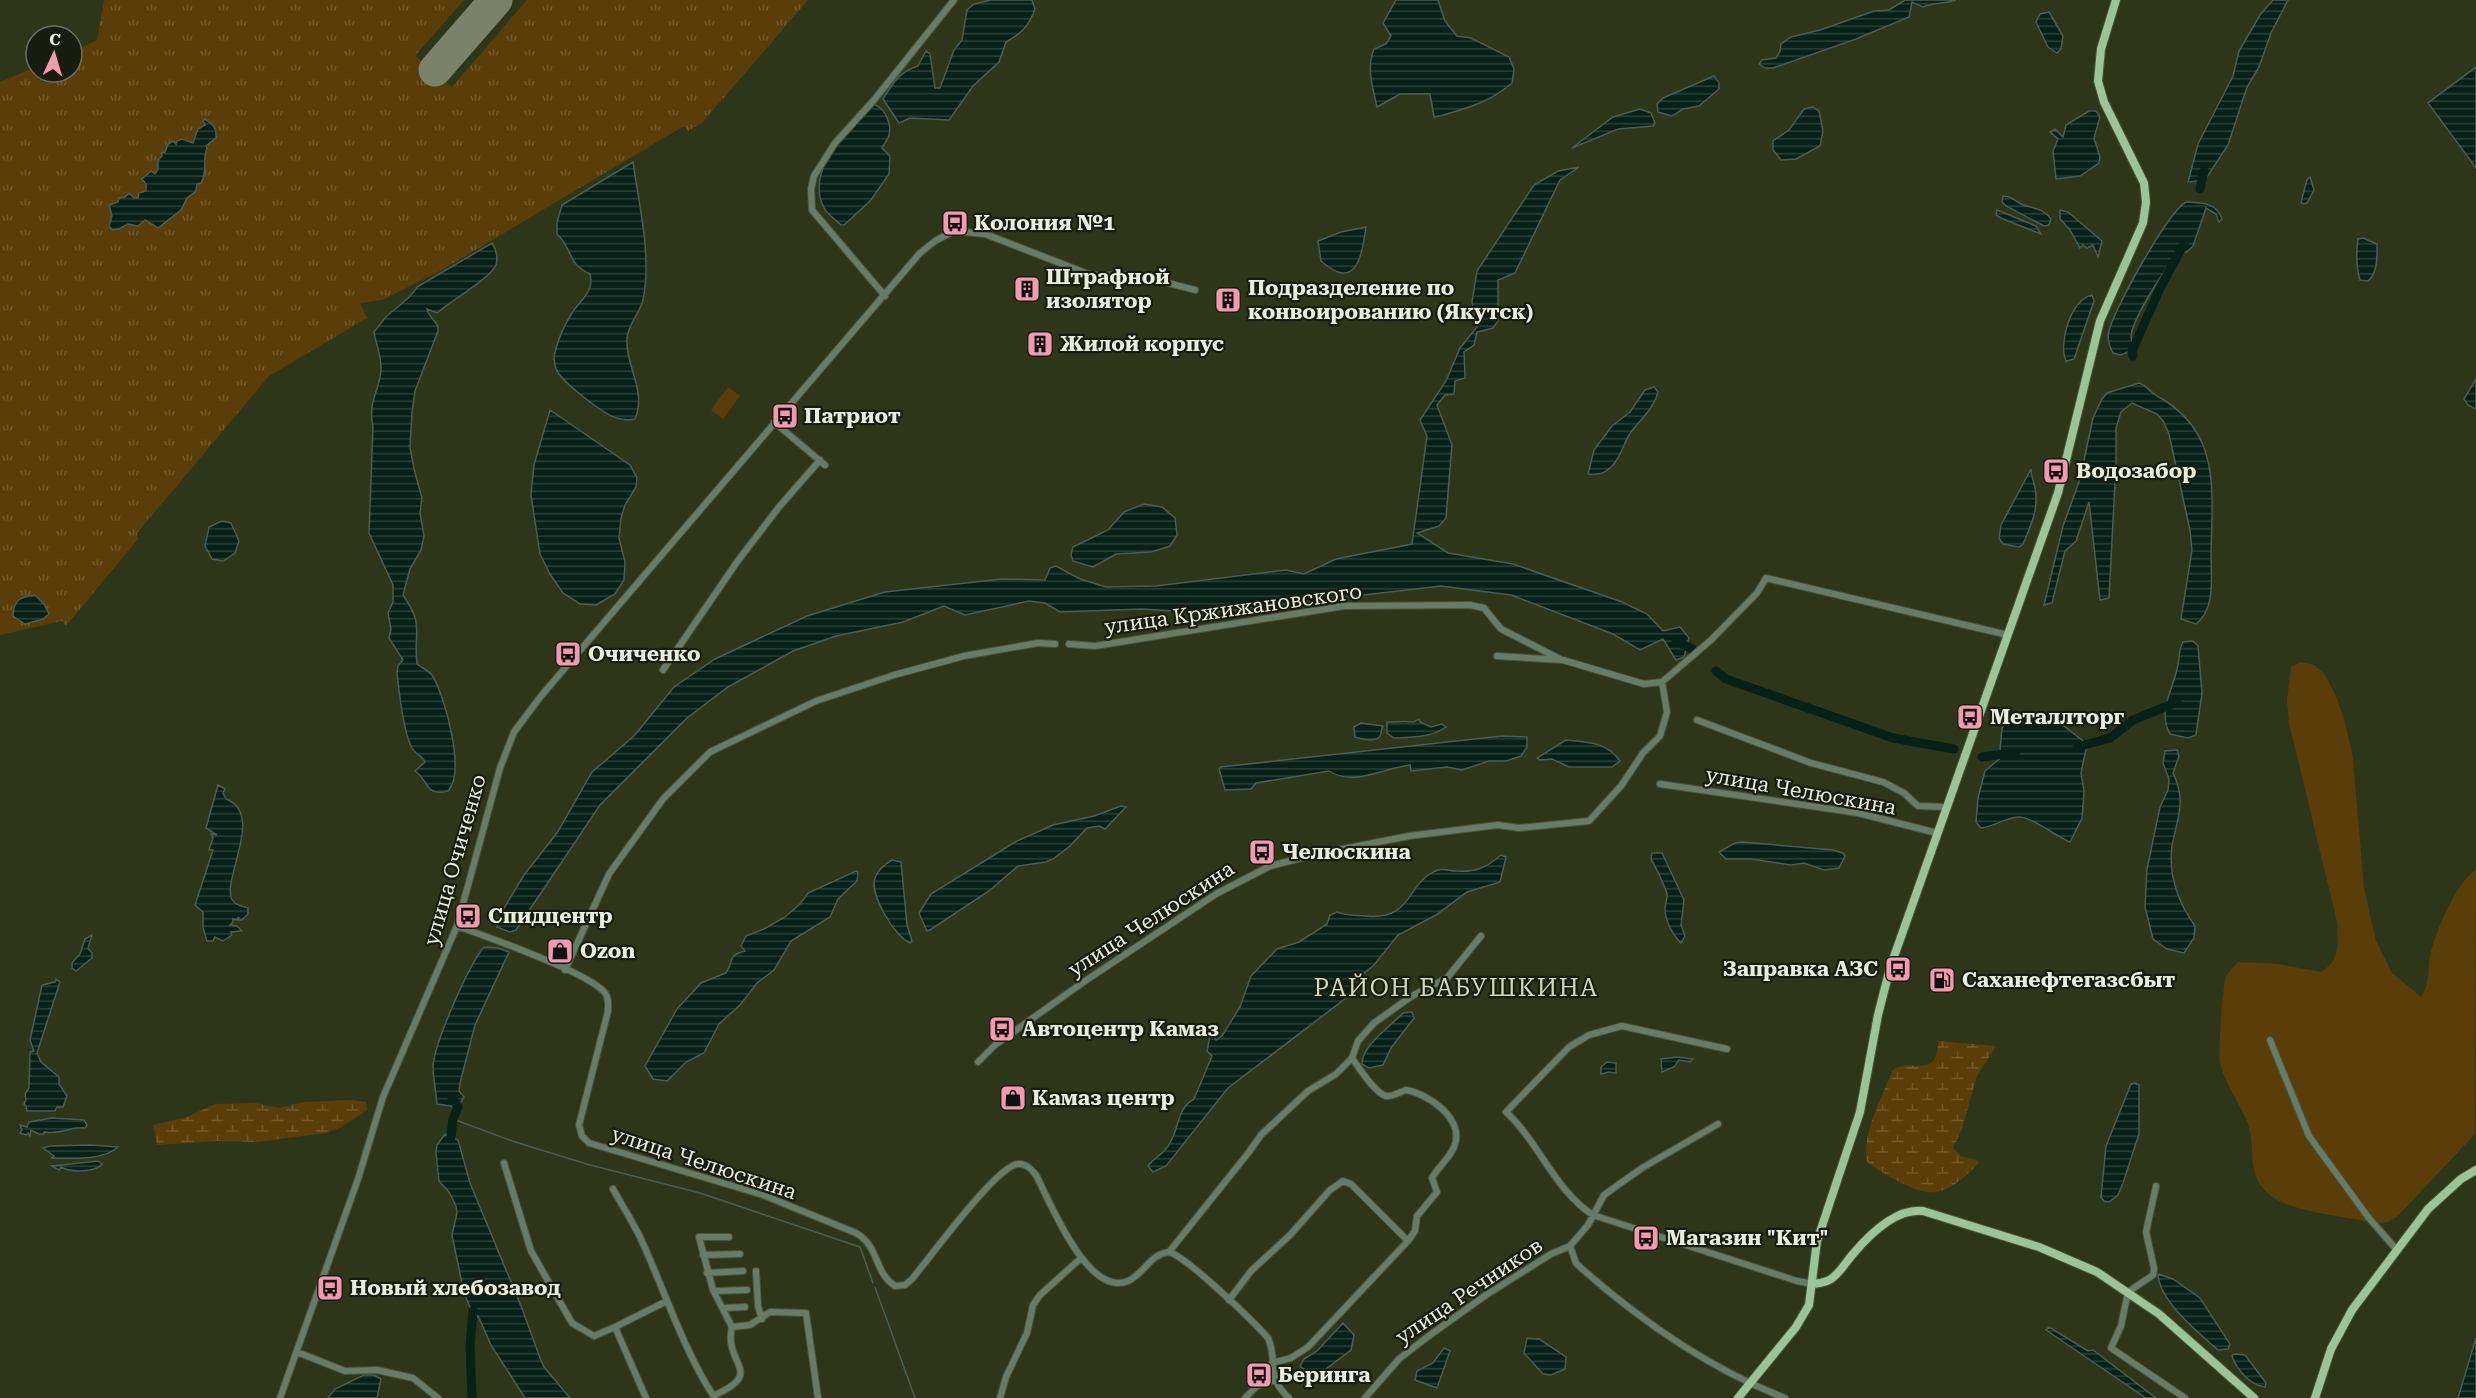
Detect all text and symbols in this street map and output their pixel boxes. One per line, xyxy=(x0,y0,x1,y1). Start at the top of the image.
north arrow xyxy=(24,24,84,84)
text: С xyxy=(49,30,61,49)
bus stop icon: Колония №1 xyxy=(940,208,970,238)
place label: Колония №1 xyxy=(974,211,1115,235)
place label: Штрафной изолятор xyxy=(1046,265,1170,313)
building icon: Штрафной изолятор xyxy=(1012,274,1042,304)
place label: Подразделение по конвоированию (Якутск) xyxy=(1248,276,1533,324)
building icon: Подразделение по конвоированию (Якутск) xyxy=(1213,285,1243,315)
building icon: Жилой корпус xyxy=(1025,329,1055,359)
place label: Жилой корпус xyxy=(1060,332,1224,356)
bus stop icon: Патриот xyxy=(770,401,800,431)
place label: Патриот xyxy=(804,404,901,428)
bus stop icon: Водозабор xyxy=(2041,456,2071,486)
place label: Водозабор xyxy=(2076,459,2196,483)
street label: улица Кржижановского xyxy=(1103,579,1363,639)
bus stop icon: Очиченко xyxy=(553,639,583,669)
place label: Очиченко xyxy=(588,642,701,666)
bus stop icon: Металлторг xyxy=(1955,702,1985,732)
place label: Металлторг xyxy=(1990,705,2125,729)
street label: улица Челюскина xyxy=(1704,762,1899,820)
street label: улица Очиченко xyxy=(419,772,491,948)
bus stop icon: Челюскина xyxy=(1247,837,1277,867)
place label: Челюскина xyxy=(1282,840,1412,864)
street label: улица Челюскина xyxy=(1064,856,1239,982)
bus stop icon: Спидцентр xyxy=(453,901,483,931)
place label: Спидцентр xyxy=(488,904,613,928)
shop icon: Ozon xyxy=(545,936,575,966)
place label: Ozon xyxy=(580,939,635,963)
bus stop icon: Заправка АЗС xyxy=(1883,954,1913,984)
place label: Заправка АЗС xyxy=(1723,957,1878,981)
fuel station icon: Саханефтегазсбыт xyxy=(1927,965,1957,995)
place label: Саханефтегазсбыт xyxy=(1962,968,2176,992)
district label: РАЙОН БАБУШКИНА xyxy=(1314,973,1598,1002)
bus stop icon: Автоцентр Камаз xyxy=(987,1014,1017,1044)
place label: Автоцентр Камаз xyxy=(1022,1017,1219,1041)
shop icon: Камаз центр xyxy=(998,1083,1028,1113)
place label: Камаз центр xyxy=(1032,1086,1175,1110)
street label: улица Челюскина xyxy=(609,1122,800,1204)
bus stop icon: Магазин "Кит" xyxy=(1631,1223,1661,1253)
place label: Магазин "Кит" xyxy=(1666,1226,1828,1250)
street label: улица Речников xyxy=(1391,1233,1547,1349)
bus stop icon: Новый хлебозавод xyxy=(315,1273,345,1303)
place label: Новый хлебозавод xyxy=(350,1276,561,1300)
bus stop icon: Беринга xyxy=(1244,1360,1274,1390)
place label: Беринга xyxy=(1278,1363,1371,1387)

